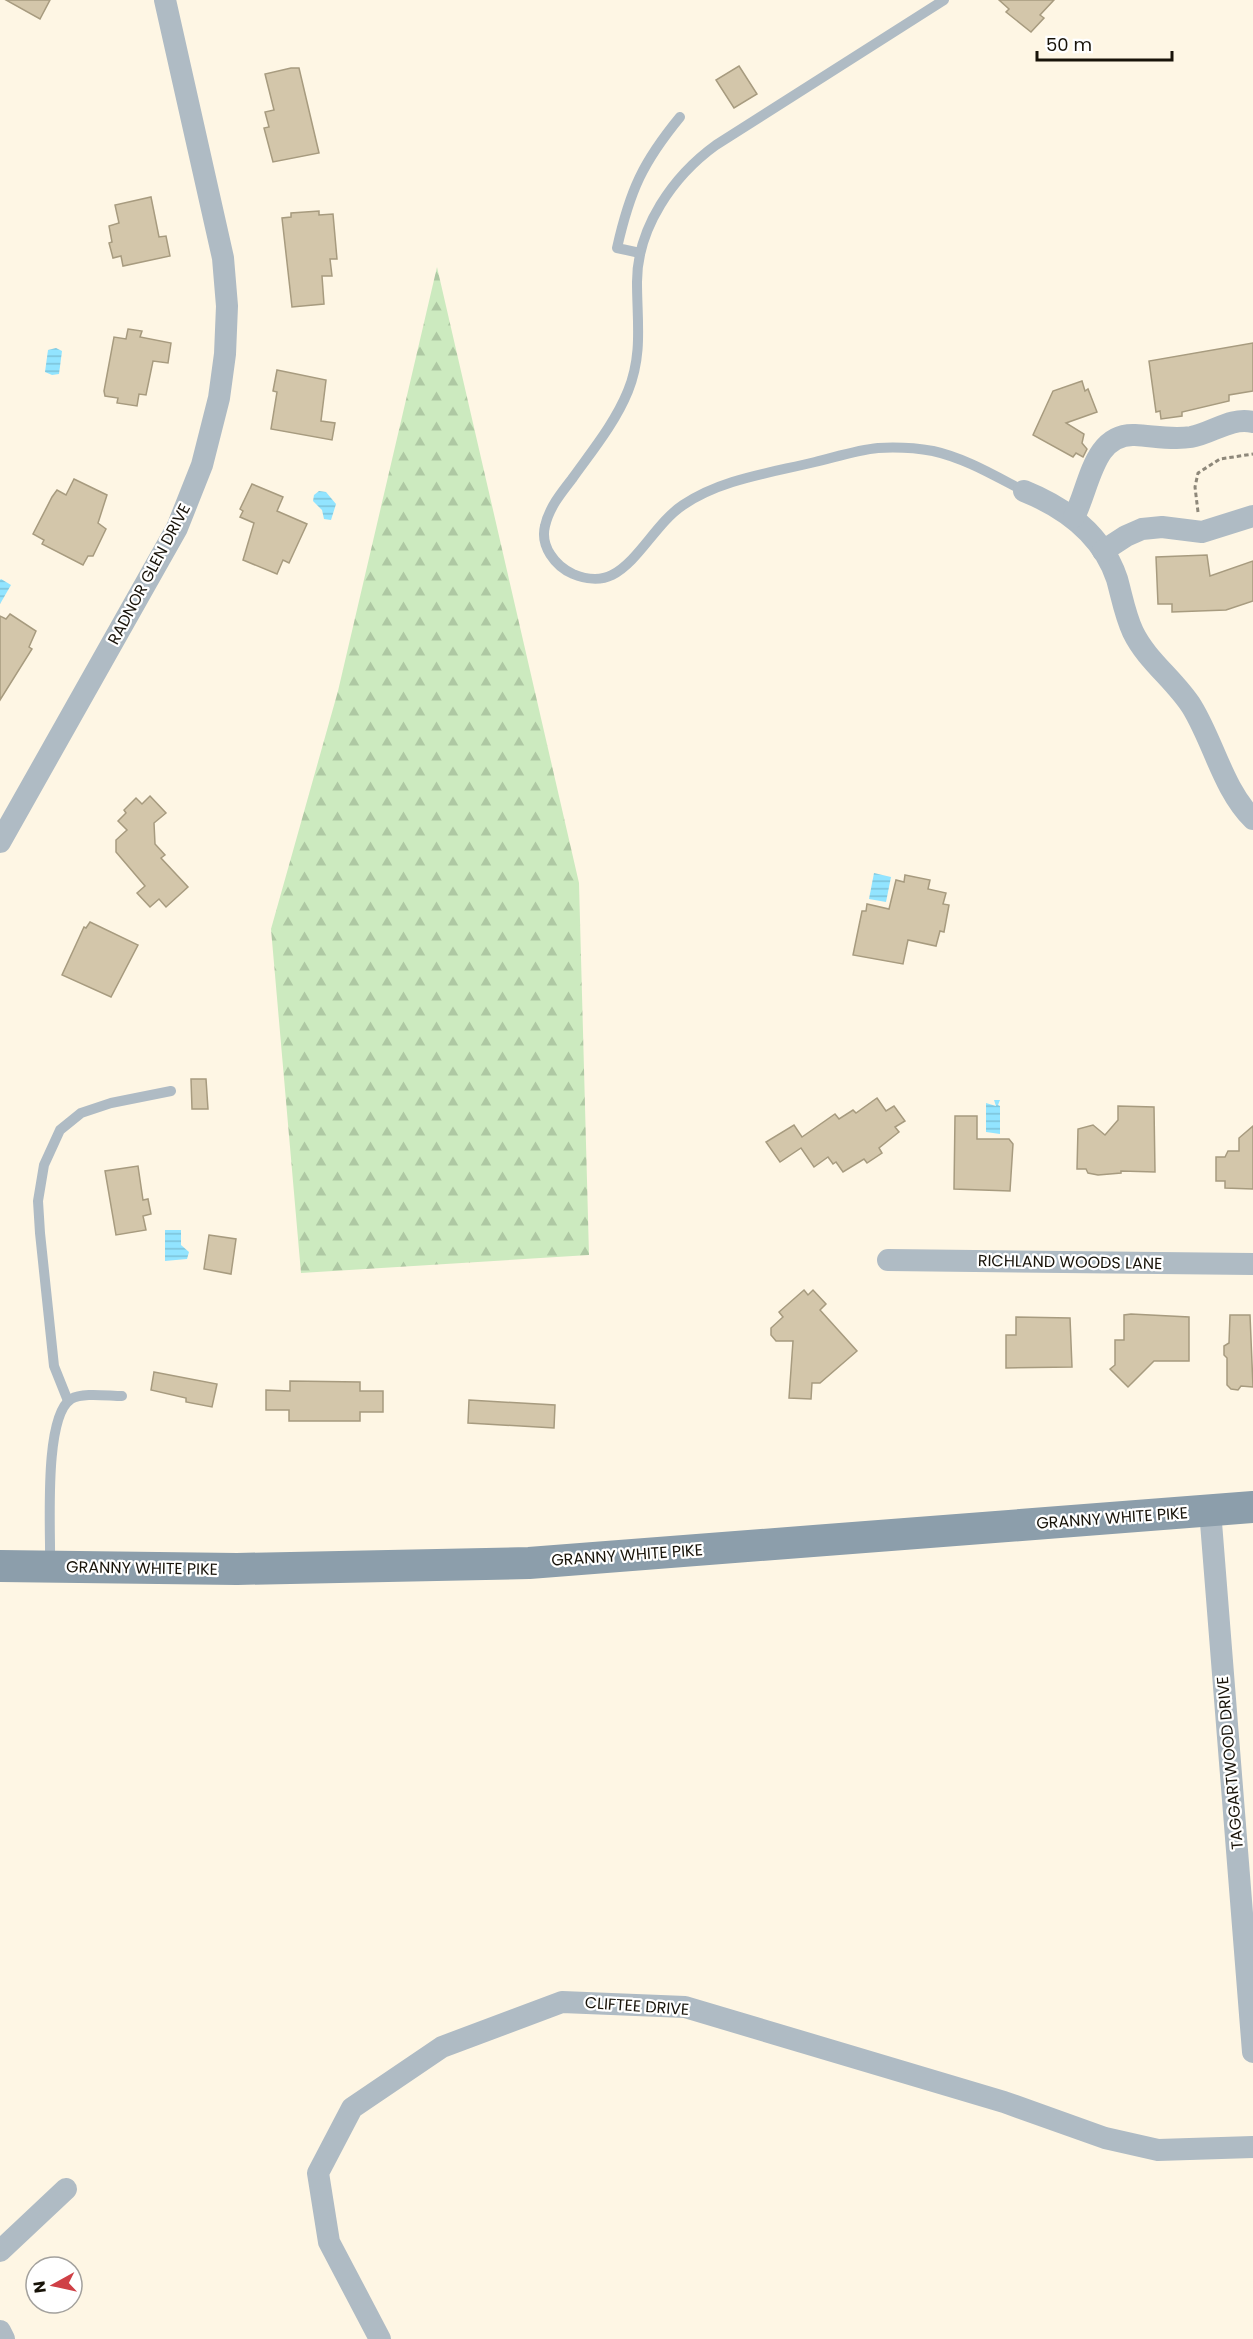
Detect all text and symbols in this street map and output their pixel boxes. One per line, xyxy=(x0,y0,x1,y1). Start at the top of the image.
scale bar xyxy=(1037,24,1172,62)
text: 50 m xyxy=(1046,32,1092,57)
street label: RADNOR GLEN DRIVE xyxy=(102,499,196,649)
street label: RICHLAND WOODS LANE xyxy=(978,1249,1162,1275)
street label: GRANNY WHITE PIKE xyxy=(1035,1501,1189,1535)
street label: GRANNY WHITE PIKE xyxy=(550,1538,704,1572)
street label: GRANNY WHITE PIKE xyxy=(66,1555,218,1581)
street label: TAGGARTWOOD DRIVE xyxy=(1211,1675,1249,1851)
street label: CLIFTEE DRIVE xyxy=(584,1991,690,2021)
north arrow xyxy=(24,2255,84,2315)
text: N xyxy=(27,2279,52,2295)

